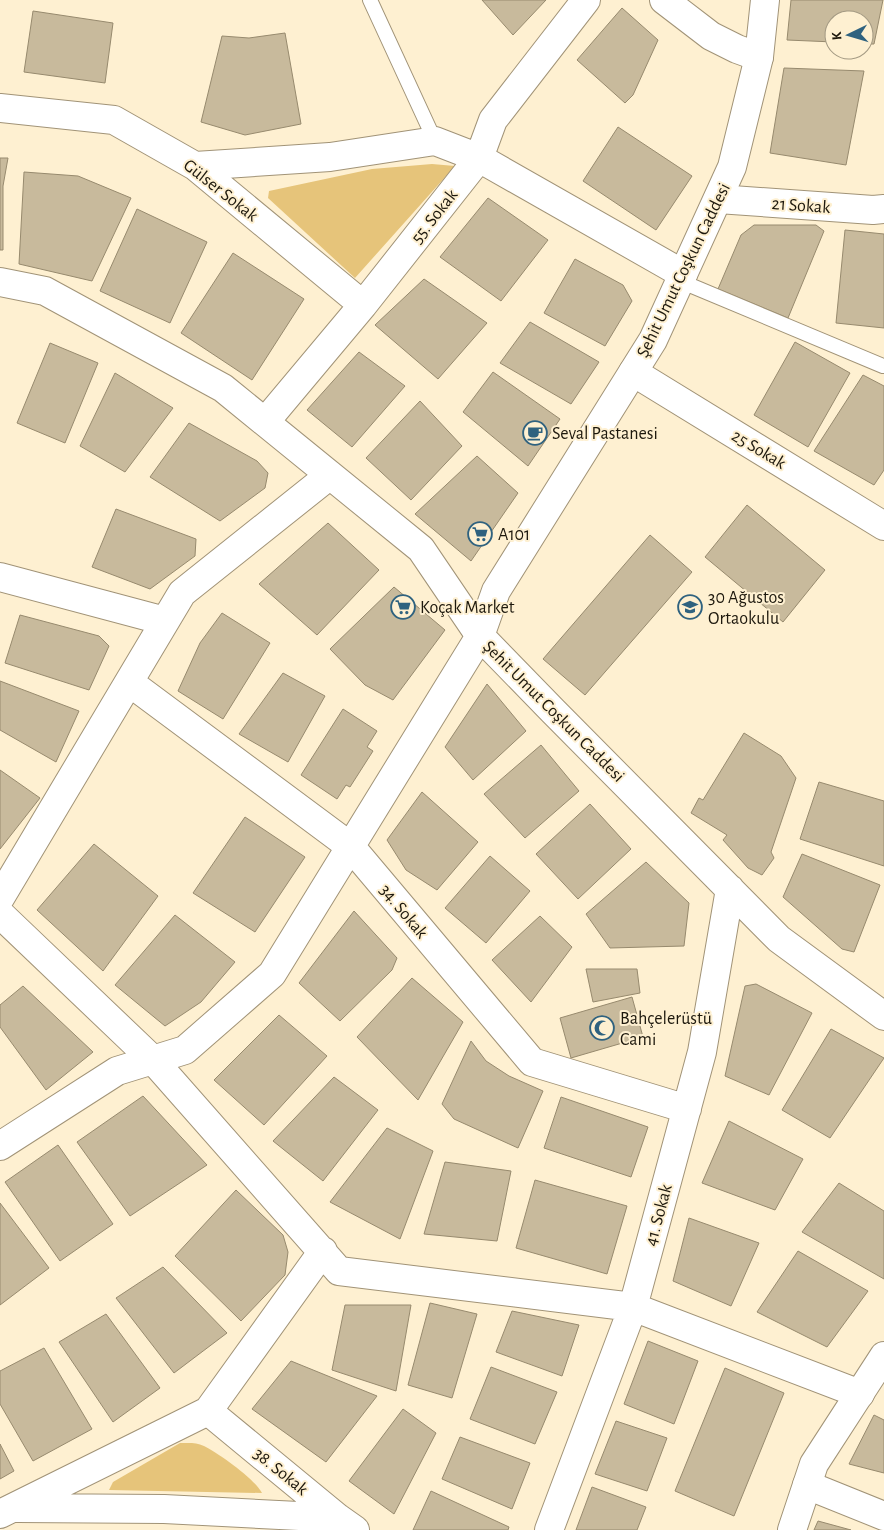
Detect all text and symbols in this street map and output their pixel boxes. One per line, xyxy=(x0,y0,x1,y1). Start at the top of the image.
north arrow xyxy=(824,10,874,60)
text: K xyxy=(830,31,844,41)
street label: Gülser Sokak xyxy=(180,156,262,226)
street label: Şehit Umut Coşkun Caddesi xyxy=(634,180,734,361)
street label: 55. Sokak xyxy=(408,185,462,247)
street label: 21 Sokak xyxy=(771,195,832,217)
cafe icon: Seval Pastanesi xyxy=(522,420,548,446)
place label: Seval Pastanesi xyxy=(552,425,658,443)
street label: 25 Sokak xyxy=(728,427,790,473)
supermarket icon: A101 xyxy=(467,521,493,547)
place label: A101 xyxy=(498,526,530,544)
place label: 30 Ağustos Ortaokulu xyxy=(708,589,784,628)
supermarket icon: Koçak Market xyxy=(390,594,416,620)
school or university icon: 30 Ağustos Ortaokulu xyxy=(677,594,703,620)
place label: Koçak Market xyxy=(420,599,515,617)
street label: Şehit Umut Coşkun Caddesi xyxy=(479,638,627,786)
street label: 34. Sokak xyxy=(376,881,431,943)
place label: Bahçelerüstü Cami xyxy=(620,1010,712,1049)
mosque icon: Bahçelerüstü Cami xyxy=(589,1015,615,1041)
street label: 41. Sokak xyxy=(642,1182,676,1248)
street label: 38. Sokak xyxy=(250,1445,312,1500)

